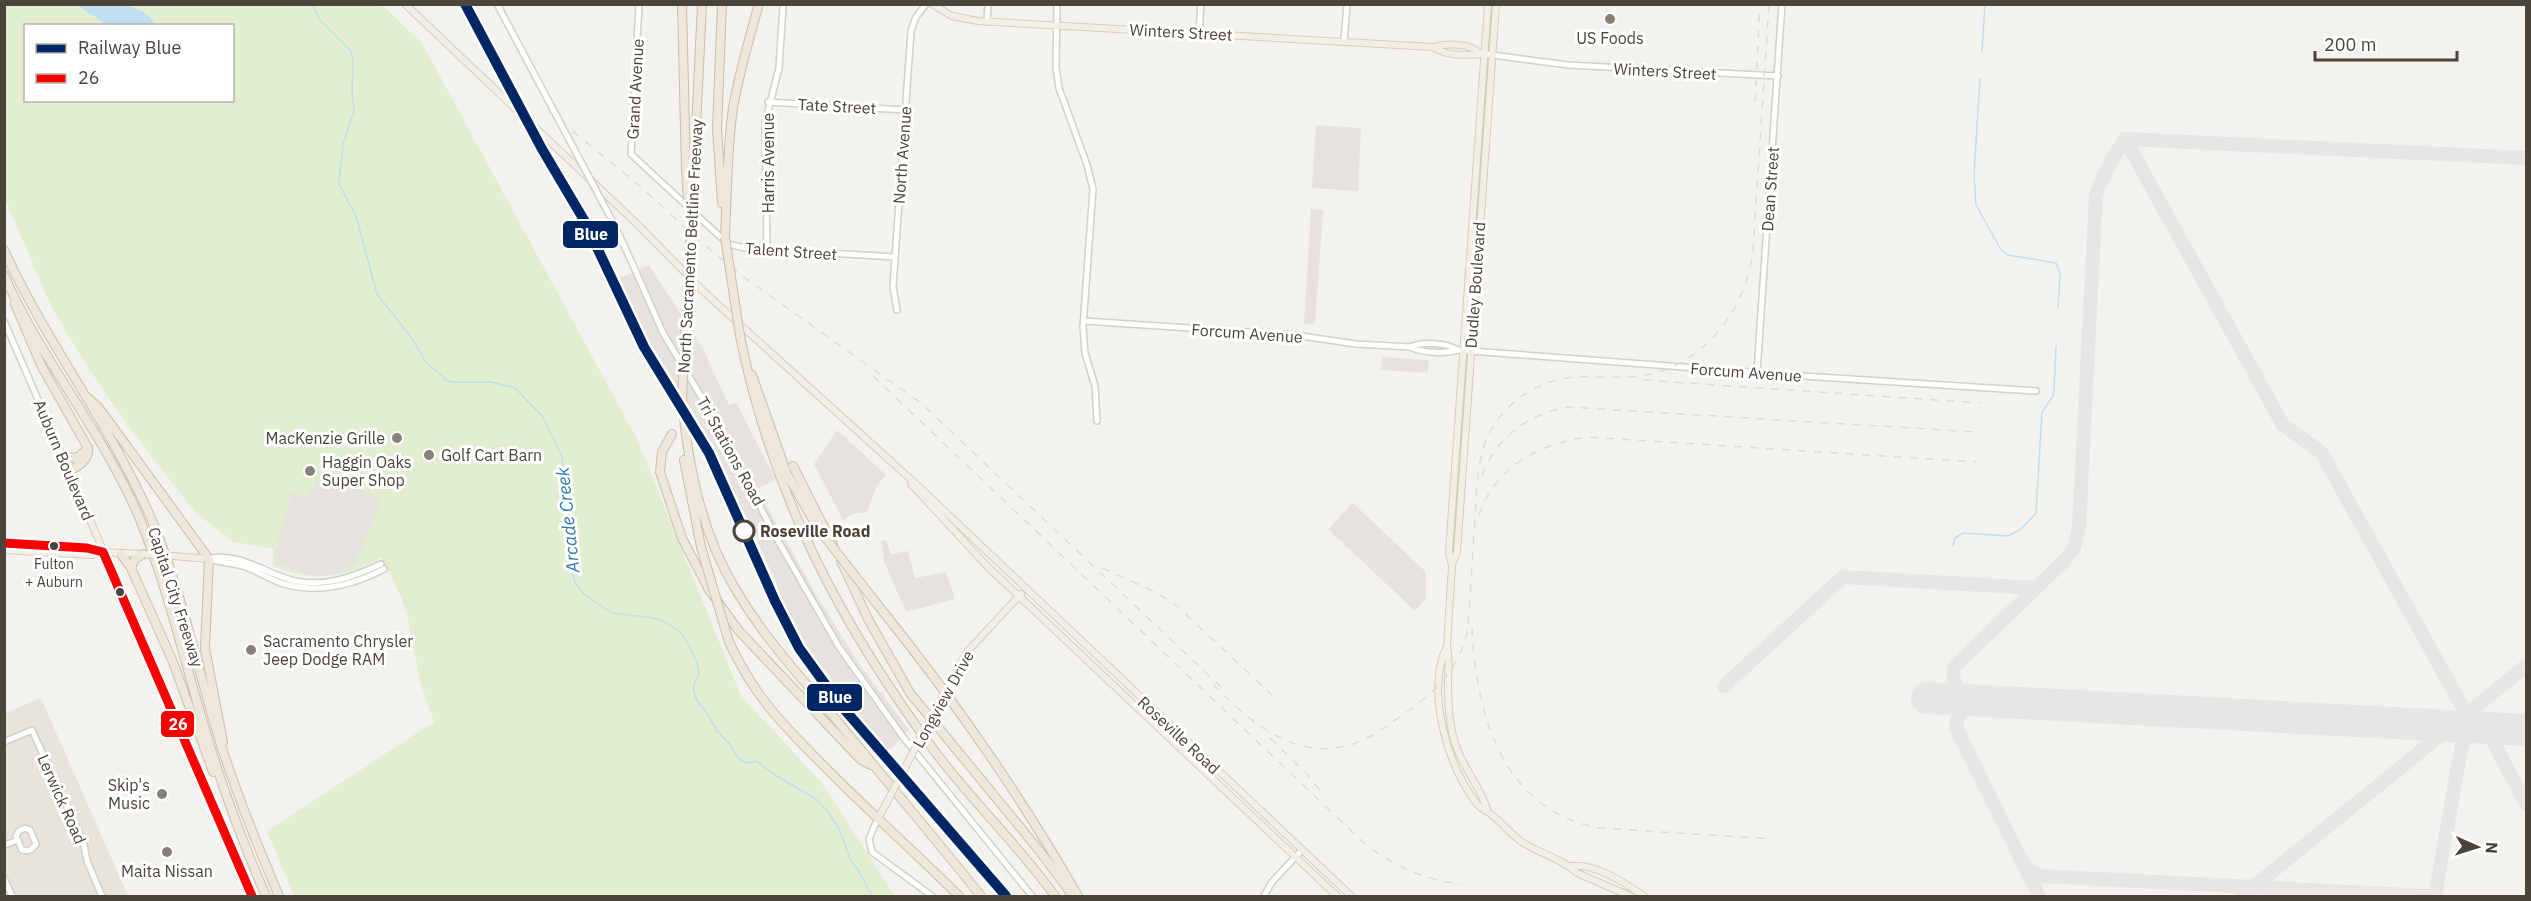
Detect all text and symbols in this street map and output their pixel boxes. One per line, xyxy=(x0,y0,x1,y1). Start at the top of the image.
marker: US Foods xyxy=(1603,12,1617,26)
street label: Winters Street xyxy=(1129,19,1233,45)
legend xyxy=(24,24,234,102)
scale bar xyxy=(2315,24,2458,62)
place label: US Foods xyxy=(1576,28,1644,48)
text: 200 m xyxy=(2324,33,2376,56)
text: Railway Blue xyxy=(78,36,182,59)
street label: Grand Avenue xyxy=(622,38,648,140)
street label: Winters Street xyxy=(1613,58,1717,84)
text: 26 xyxy=(78,66,100,89)
street label: Tate Street xyxy=(797,94,877,118)
street label: North Avenue xyxy=(889,105,915,205)
street label: Harris Avenue xyxy=(758,112,778,213)
street label: North Sacramento Beltline Freeway xyxy=(673,118,707,374)
street label: Dean Street xyxy=(1757,146,1783,232)
line badge: Blue xyxy=(562,220,619,249)
street label: Dudley Boulevard xyxy=(1461,221,1489,349)
text: Blue xyxy=(574,224,608,244)
street label: Talent Street xyxy=(744,238,838,264)
street label: Forcum Avenue xyxy=(1191,319,1304,347)
street label: Forcum Avenue xyxy=(1690,358,1803,386)
street label: Tri Stations Road xyxy=(693,393,769,509)
street label: Auburn Boulevard xyxy=(30,397,98,523)
place label: MacKenzie Grille xyxy=(265,428,385,448)
marker: MacKenzie Grille xyxy=(390,431,404,445)
place label: Golf Cart Barn xyxy=(441,445,542,465)
marker: Golf Cart Barn xyxy=(422,448,436,462)
place label: Haggin Oaks Super Shop xyxy=(322,452,412,490)
marker: Haggin Oaks Super Shop xyxy=(303,464,317,478)
water label: Arcade Creek xyxy=(550,466,585,575)
marker: Roseville Road xyxy=(733,520,755,542)
place label: Roseville Road xyxy=(760,521,870,541)
street label: Capital City Freeway xyxy=(144,525,208,669)
marker: Fulton + Auburn xyxy=(48,540,60,552)
place label: Fulton + Auburn xyxy=(25,555,83,591)
unlabelled marker xyxy=(114,586,126,598)
place label: Sacramento Chrysler Jeep Dodge RAM xyxy=(263,631,413,669)
marker: Sacramento Chrysler Jeep Dodge RAM xyxy=(244,643,258,657)
street label: Longview Drive xyxy=(908,647,978,751)
line badge: Blue xyxy=(806,683,863,712)
text: Blue xyxy=(818,687,852,707)
street label: Roseville Road xyxy=(1134,692,1224,778)
line badge: 26 xyxy=(160,710,195,738)
text: 26 xyxy=(168,714,188,734)
street label: Lerwick Road xyxy=(33,751,91,847)
place label: Skip's Music xyxy=(108,775,150,813)
marker: Skip's Music xyxy=(155,787,169,801)
north arrow xyxy=(2447,817,2507,877)
text: N xyxy=(2482,841,2502,854)
marker: Maita Nissan xyxy=(160,845,174,859)
place label: Maita Nissan xyxy=(121,861,213,881)

